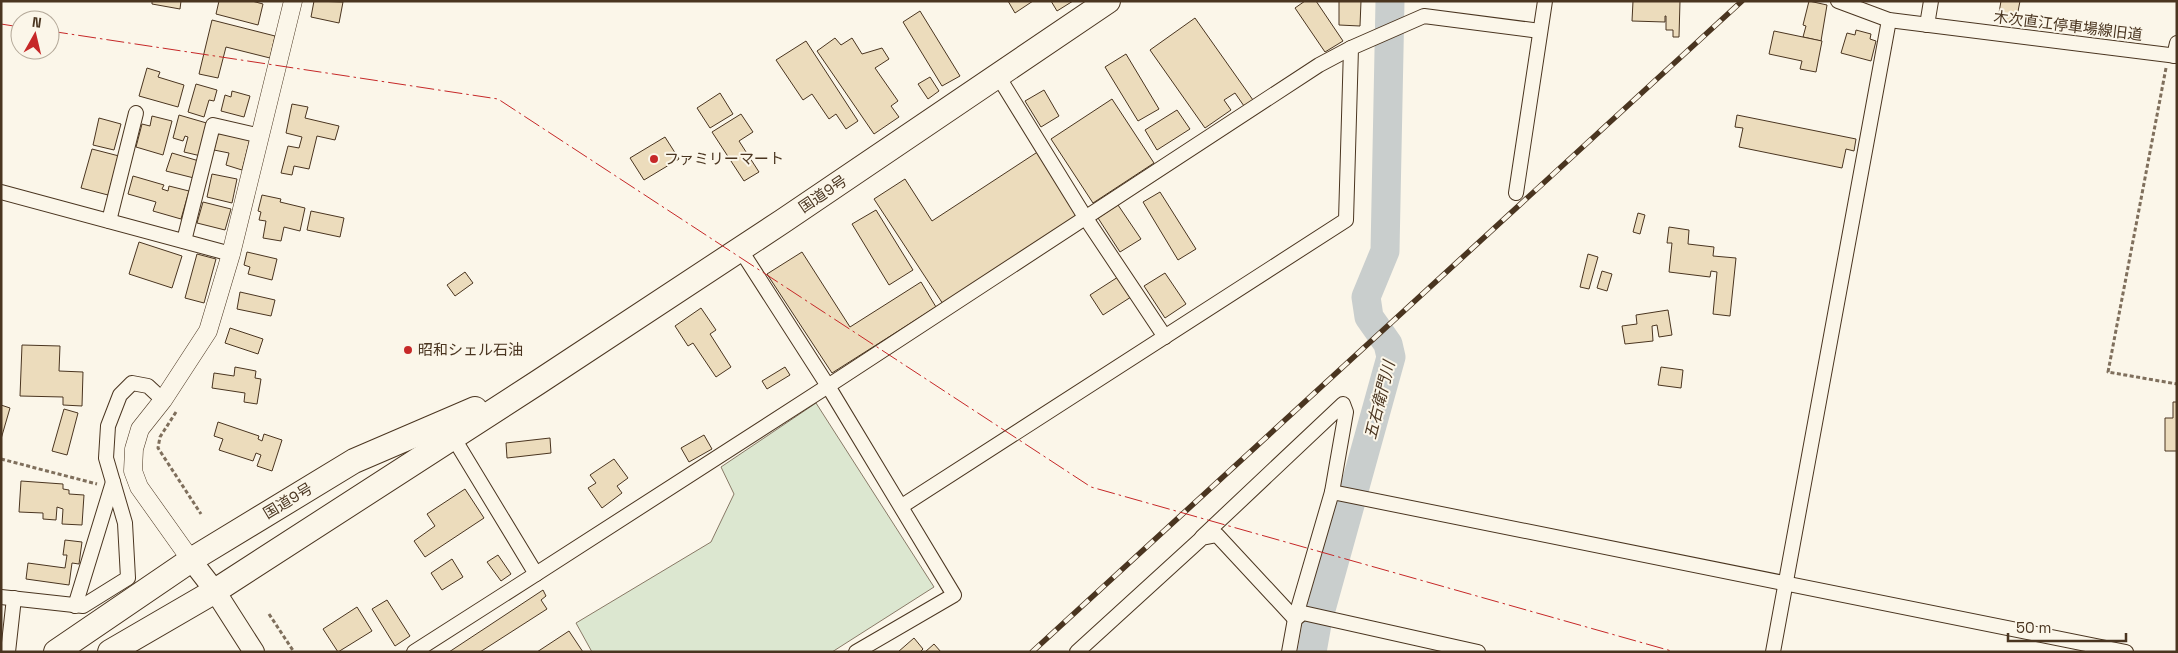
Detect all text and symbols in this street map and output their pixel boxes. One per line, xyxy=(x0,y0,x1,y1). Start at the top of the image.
street label: 木次直江停車場線旧道 xyxy=(1992,7,2144,44)
north arrow xyxy=(10,10,60,60)
text: N xyxy=(31,13,43,32)
place label: ファミリーマート xyxy=(664,149,784,168)
marker: ファミリーマート xyxy=(648,153,660,165)
street label: 国道9号 xyxy=(795,171,850,217)
place label: 昭和シェル石油 xyxy=(418,340,523,359)
marker: 昭和シェル石油 xyxy=(402,344,414,356)
water label: 五右衛門川 xyxy=(1360,357,1400,441)
street label: 国道9号 xyxy=(260,478,316,523)
scale bar xyxy=(2008,610,2126,642)
text: 50 m xyxy=(2016,618,2051,637)

